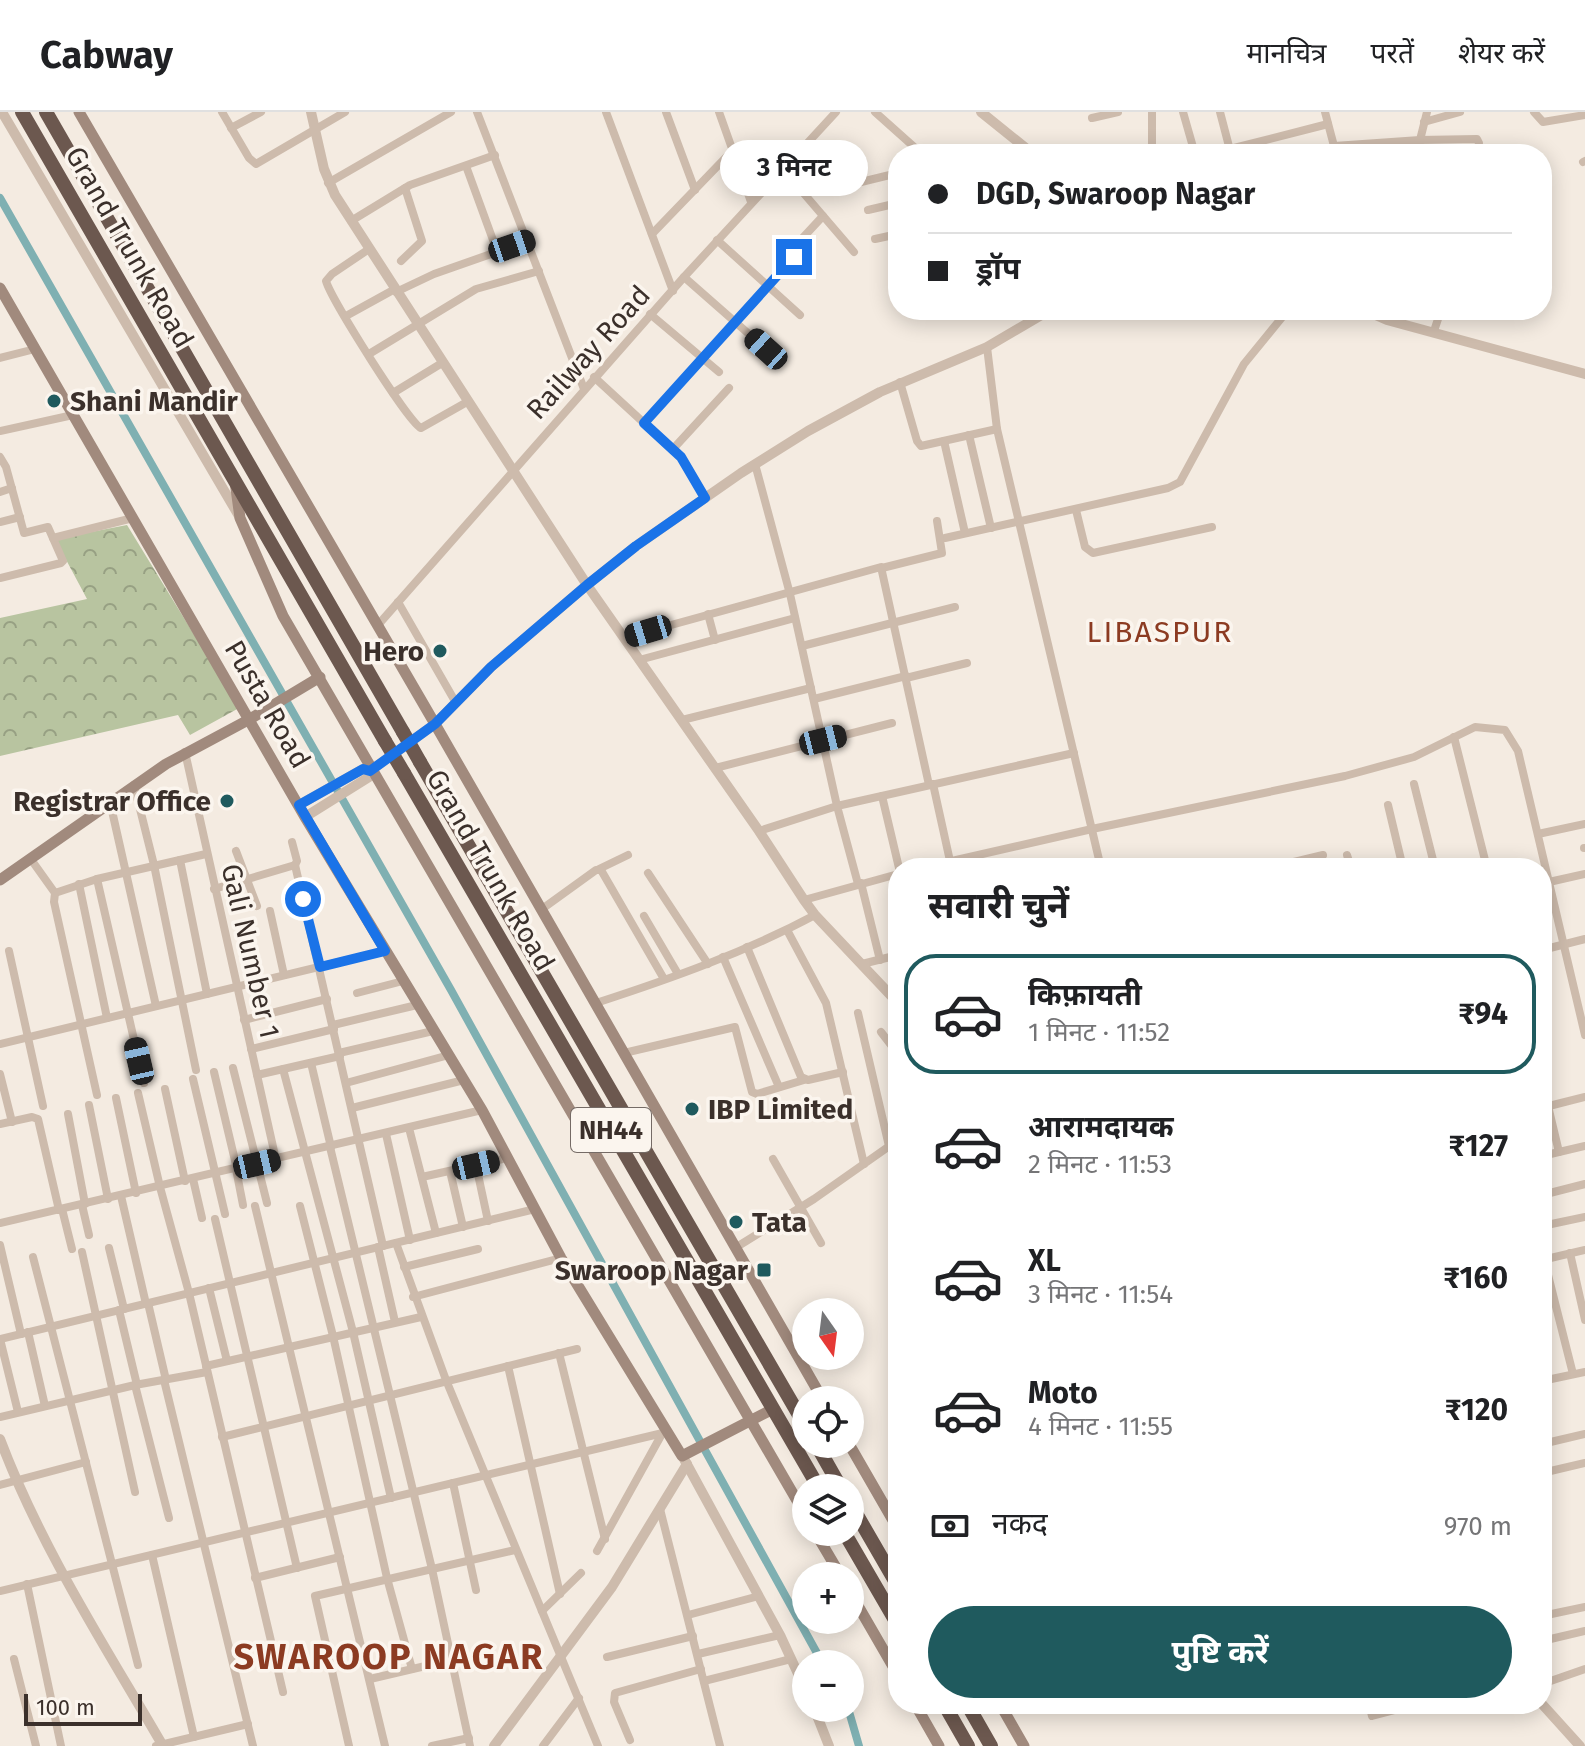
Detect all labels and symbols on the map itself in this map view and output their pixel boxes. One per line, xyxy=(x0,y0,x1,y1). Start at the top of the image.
street label: Grand Trunk Road xyxy=(59,141,201,354)
callout: 3 मिनट xyxy=(720,141,868,197)
car xyxy=(485,227,539,265)
route end xyxy=(776,239,812,275)
street label: Railway Road xyxy=(520,279,657,426)
car xyxy=(740,324,792,374)
place label: Shani Mandir xyxy=(70,385,238,418)
marker: Shani Mandir xyxy=(45,392,63,410)
car xyxy=(622,613,674,649)
district label: LIBASPUR xyxy=(1087,614,1233,650)
street label: Pusta Road xyxy=(218,634,317,774)
place label: Hero xyxy=(363,635,424,668)
marker: Hero xyxy=(431,642,449,660)
car xyxy=(797,723,849,757)
street label: Grand Trunk Road xyxy=(420,764,562,977)
place label: Registrar Office xyxy=(13,785,211,818)
marker: Registrar Office xyxy=(218,792,236,810)
street label: Gali Number 1 xyxy=(214,861,287,1041)
route start xyxy=(285,881,321,917)
car xyxy=(122,1035,156,1087)
place label: IBP Limited xyxy=(708,1093,853,1126)
marker: IBP Limited xyxy=(683,1100,701,1118)
road number: NH44 xyxy=(571,1108,651,1152)
car xyxy=(231,1147,283,1181)
car xyxy=(450,1148,502,1182)
place label: Tata xyxy=(752,1206,807,1239)
marker: Tata xyxy=(727,1213,745,1231)
place label: Swaroop Nagar xyxy=(555,1254,749,1287)
marker: Swaroop Nagar xyxy=(755,1261,773,1279)
north arrow xyxy=(792,1298,864,1370)
district label: SWAROOP NAGAR xyxy=(233,1635,545,1679)
scale bar xyxy=(24,1690,142,1726)

